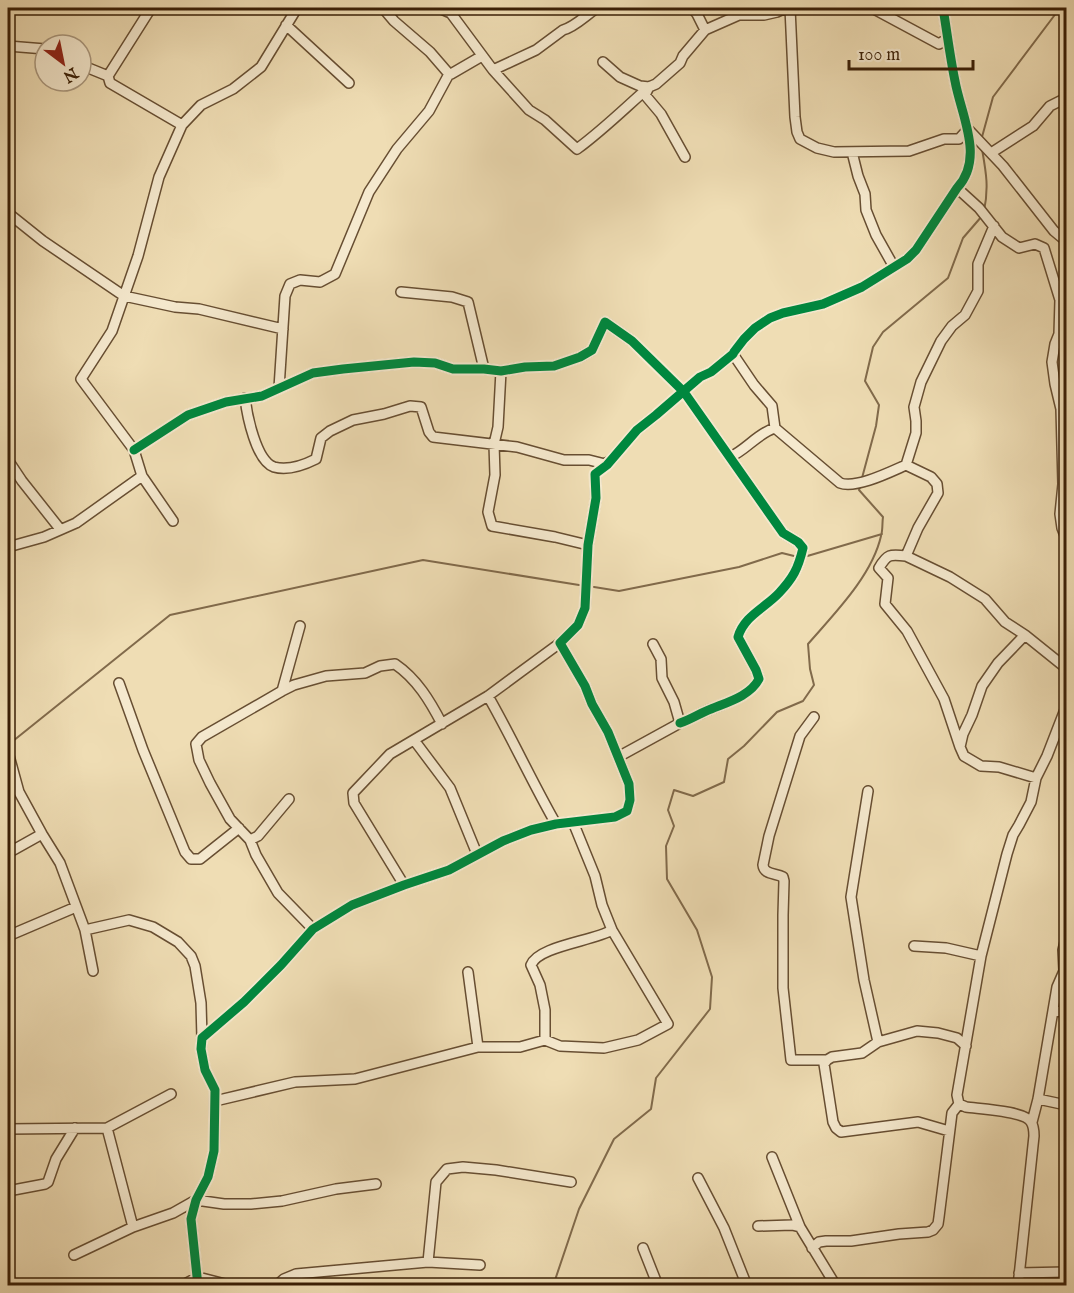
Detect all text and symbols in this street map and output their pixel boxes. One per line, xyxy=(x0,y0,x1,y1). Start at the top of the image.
north arrow xyxy=(33,33,93,93)
scale bar xyxy=(849,33,974,71)
text: 100 m xyxy=(858,44,900,67)
text: N xyxy=(59,61,82,86)

